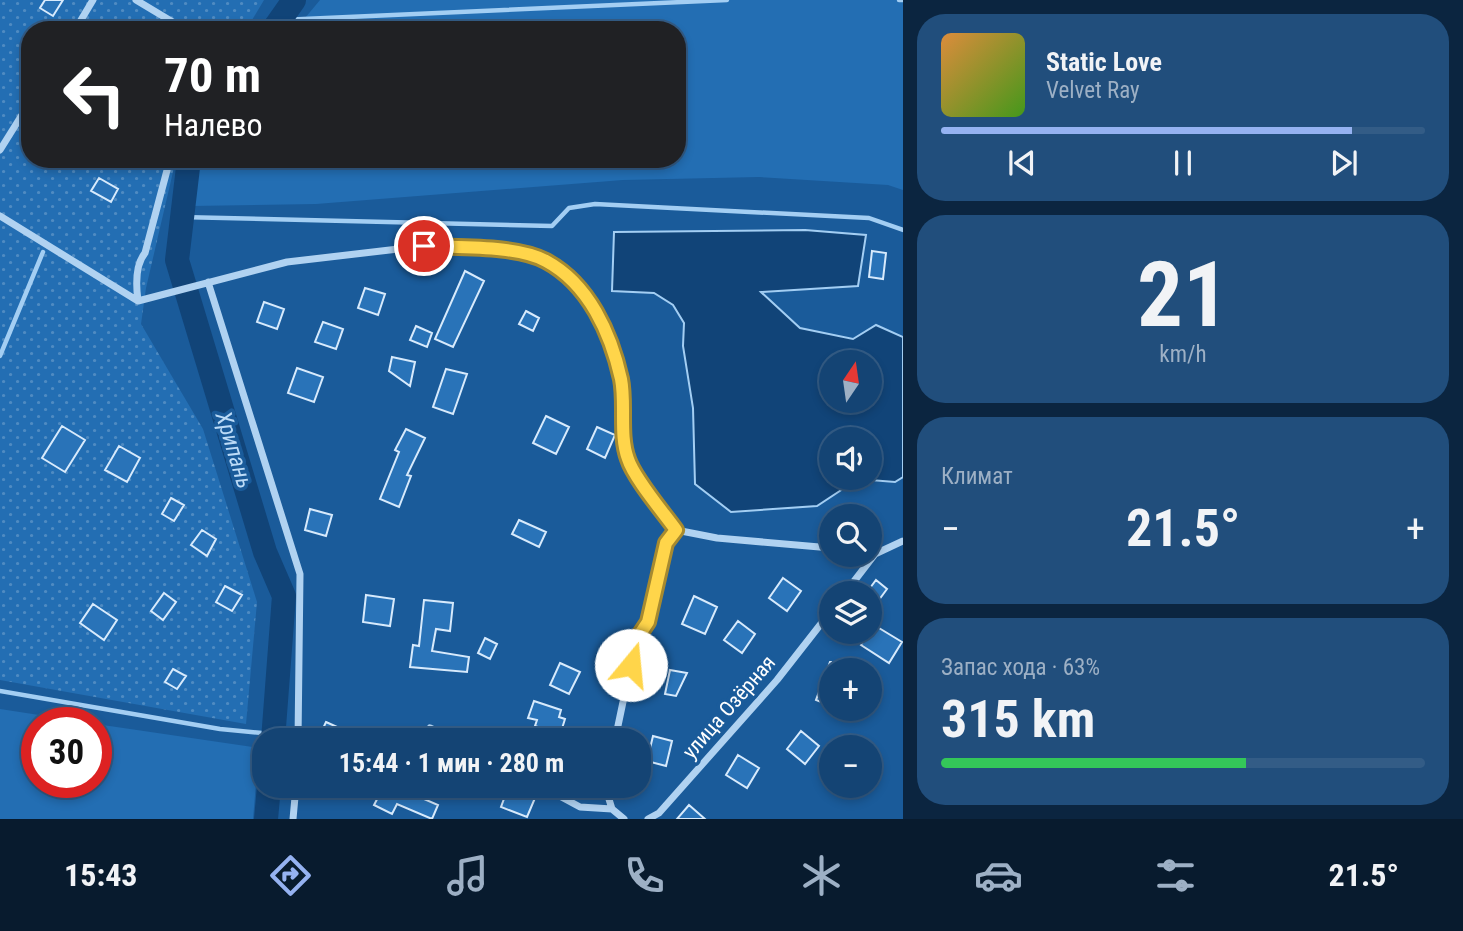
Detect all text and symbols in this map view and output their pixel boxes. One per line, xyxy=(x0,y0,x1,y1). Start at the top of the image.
text: 70 m xyxy=(164,47,261,104)
text: Static Love xyxy=(1046,47,1162,77)
icon: left xyxy=(49,49,140,140)
text: Velvet Ray xyxy=(1046,77,1140,104)
text: Налево xyxy=(164,106,263,144)
icon: previous xyxy=(1003,144,1041,182)
icon: pause xyxy=(1164,144,1202,182)
icon: next xyxy=(1325,144,1363,182)
pin xyxy=(394,216,454,276)
icon: arrive xyxy=(405,227,443,265)
text: 21 xyxy=(1137,242,1229,348)
text: km/h xyxy=(1159,341,1207,368)
north arrow xyxy=(819,350,882,413)
map controls xyxy=(819,350,882,798)
water label: Хрипань xyxy=(209,407,258,492)
button: sound xyxy=(819,427,882,490)
text: Климат xyxy=(941,463,1013,490)
text: 21.5° xyxy=(1126,498,1240,559)
button: search xyxy=(819,504,882,567)
text: − xyxy=(941,507,960,551)
text: + xyxy=(1406,507,1425,551)
button: layers xyxy=(819,581,882,644)
position arrow xyxy=(594,628,668,702)
street label: улица Озёрная xyxy=(678,651,780,763)
text: Запас хода · 63% xyxy=(941,654,1100,681)
button: + xyxy=(819,658,882,721)
text: 315 km xyxy=(941,689,1095,750)
speed limit sign: 30 xyxy=(21,707,112,798)
button: − xyxy=(819,735,882,798)
text: 15:44 · 1 мин · 280 m xyxy=(339,748,564,778)
icon: directions xyxy=(266,851,315,900)
icon: music xyxy=(443,851,492,900)
icon: phone xyxy=(620,851,669,900)
icon: climate xyxy=(797,851,846,900)
icon: car xyxy=(974,851,1023,900)
icon: filters xyxy=(1151,851,1200,900)
text: 15:43 xyxy=(64,856,138,894)
text: 21.5° xyxy=(1329,856,1399,894)

